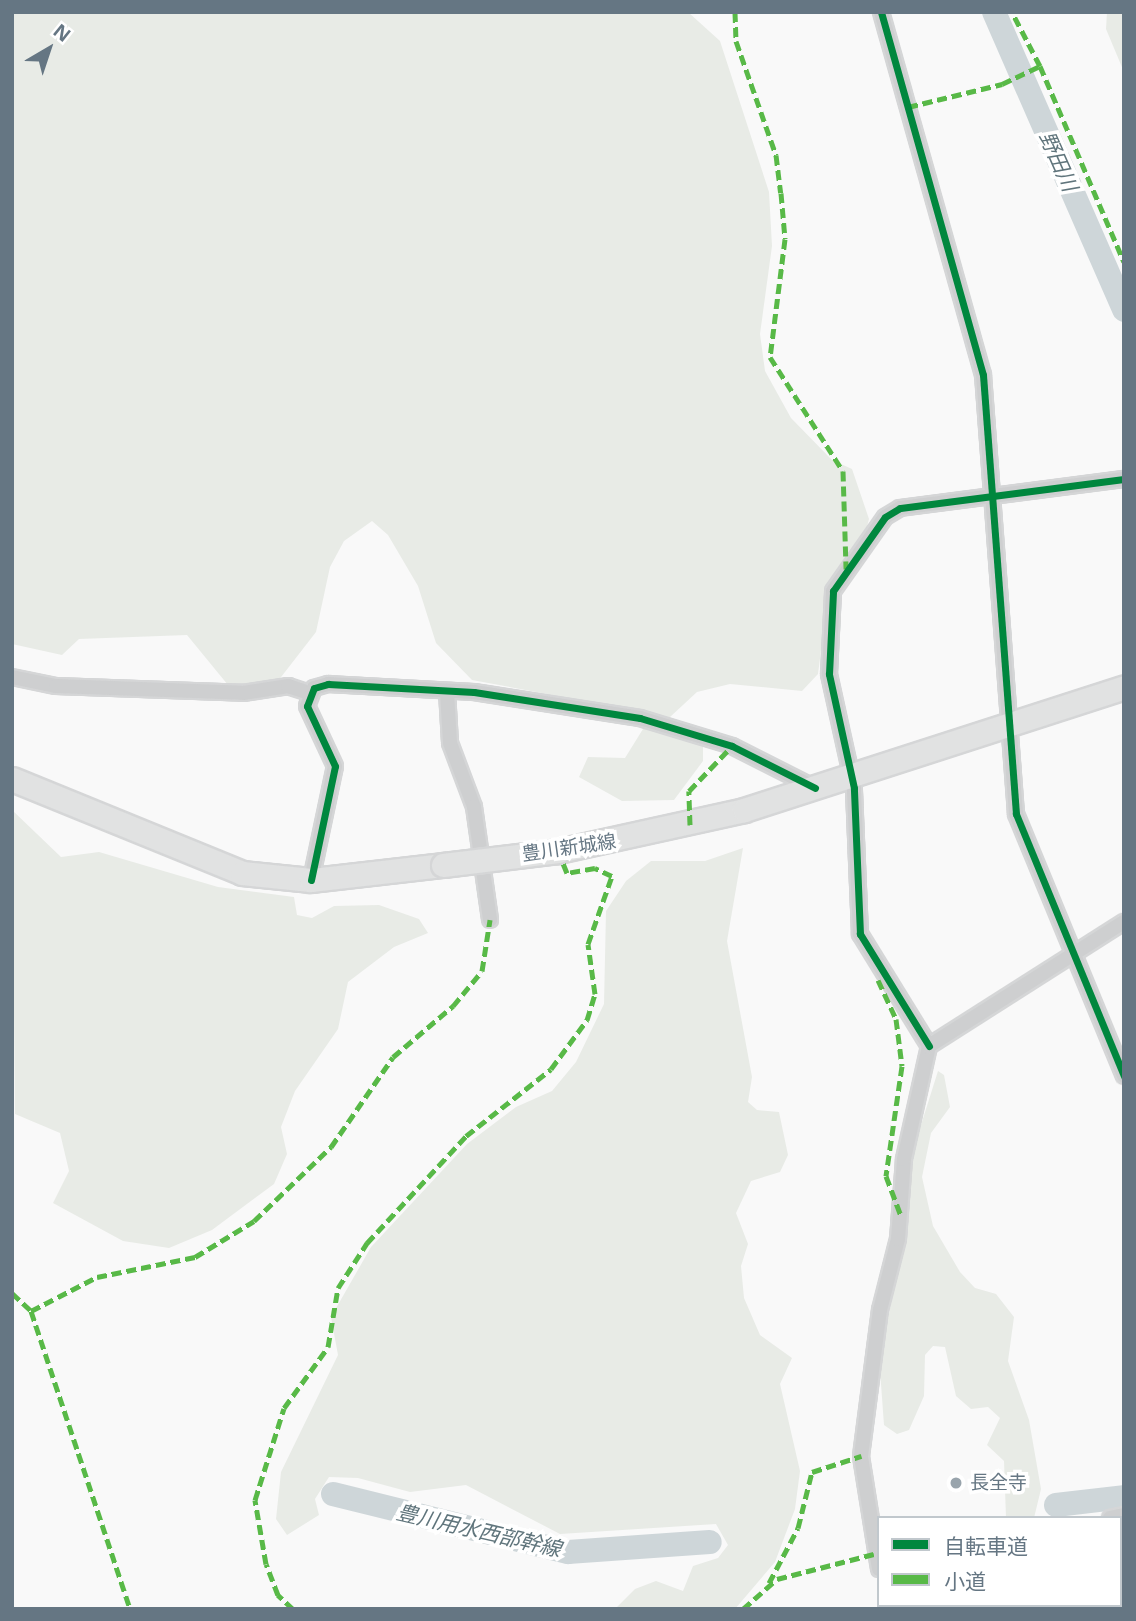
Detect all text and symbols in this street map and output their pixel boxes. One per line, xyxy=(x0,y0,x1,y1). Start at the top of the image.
north arrow xyxy=(14,14,84,84)
text: N xyxy=(48,18,76,48)
water label: 野田川 xyxy=(1035,127,1083,195)
street label: 豊川新城線 xyxy=(520,830,618,866)
place label: 長全寺 xyxy=(970,1472,1027,1494)
marker: 長全寺 xyxy=(948,1475,964,1491)
water label: 豊川用水西部幹線 xyxy=(394,1499,564,1561)
legend xyxy=(877,1516,1122,1607)
text: 自転車道 xyxy=(944,1532,1028,1560)
text: 小道 xyxy=(944,1567,986,1595)

